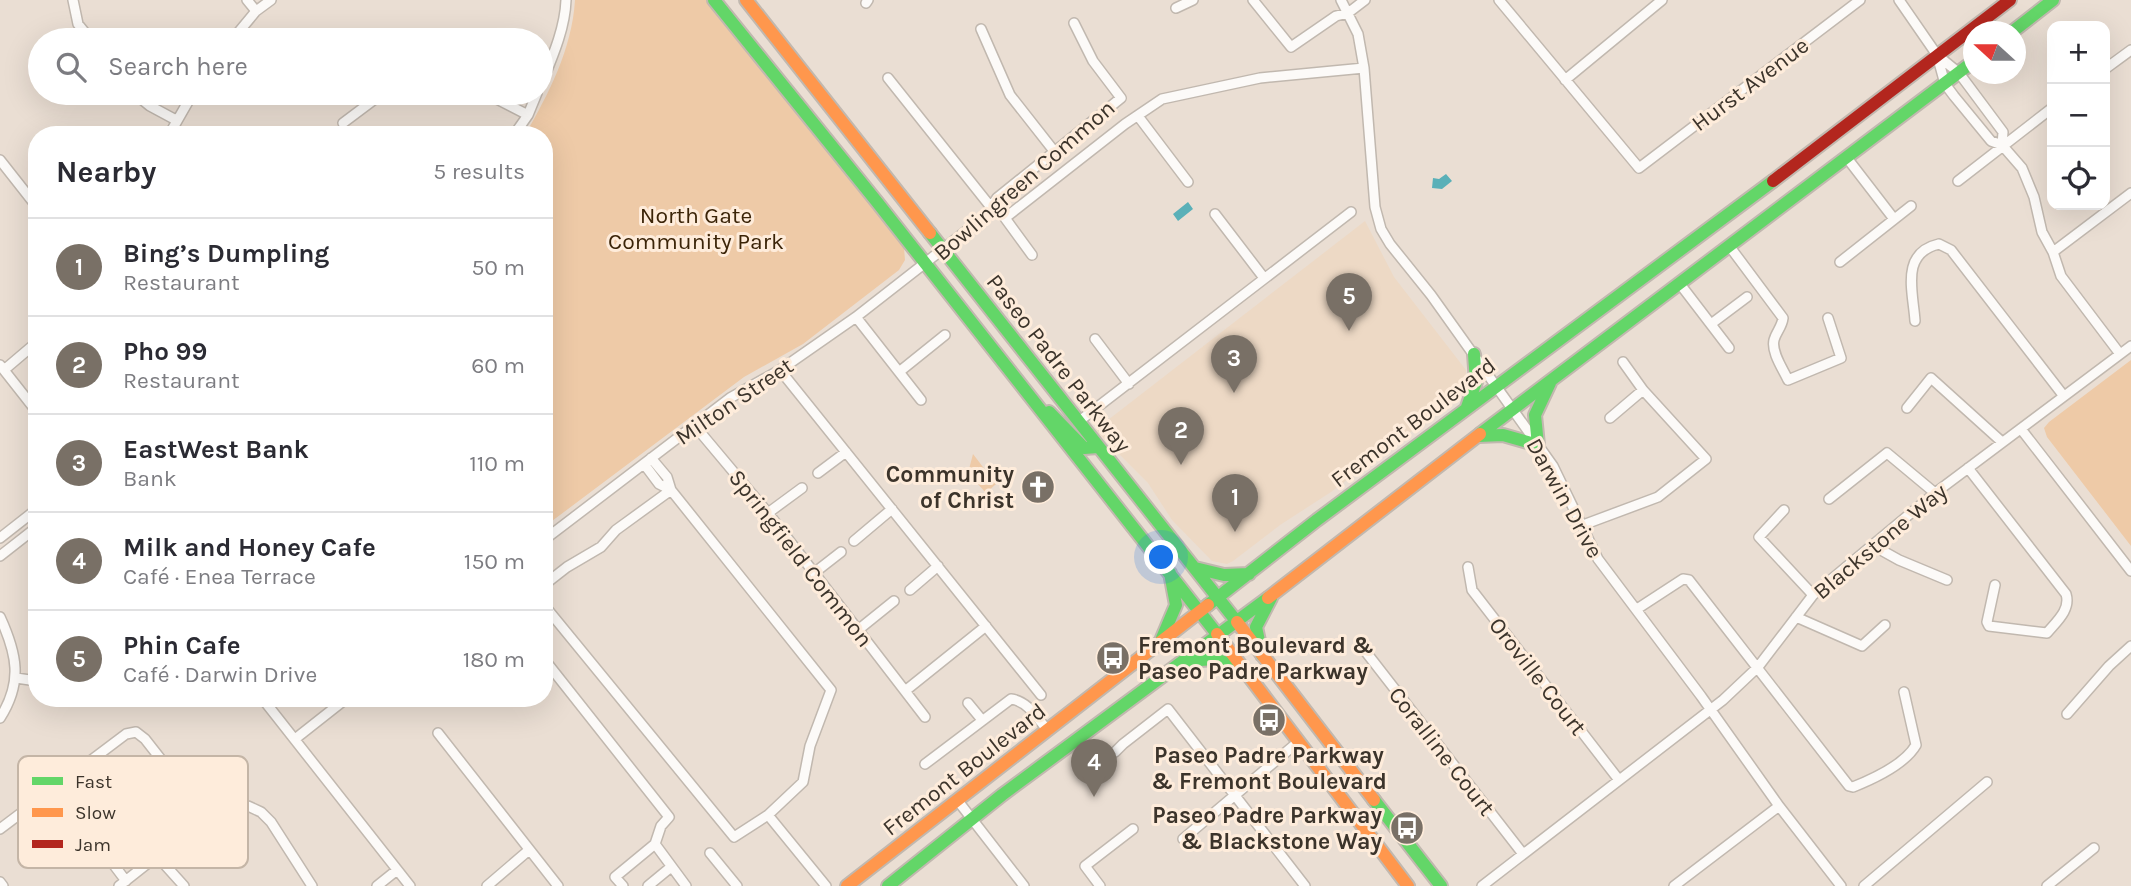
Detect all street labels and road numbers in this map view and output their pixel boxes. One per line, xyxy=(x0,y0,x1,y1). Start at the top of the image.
street label: Hurst Avenue xyxy=(1686,32,1814,137)
street label: Bowlingreen Common xyxy=(928,94,1120,266)
street label: Paseo Padre Parkway xyxy=(981,269,1137,458)
street label: Milton Street xyxy=(670,352,799,451)
street label: Fremont Boulevard xyxy=(1326,352,1501,493)
street label: Darwin Drive xyxy=(1521,434,1609,563)
street label: Springfield Common xyxy=(723,464,878,652)
street label: Blackstone Way xyxy=(1808,478,1953,605)
street label: Oroville Court xyxy=(1483,612,1592,741)
street label: Coralline Court xyxy=(1383,681,1501,821)
street label: Fremont Boulevard xyxy=(877,697,1051,841)

